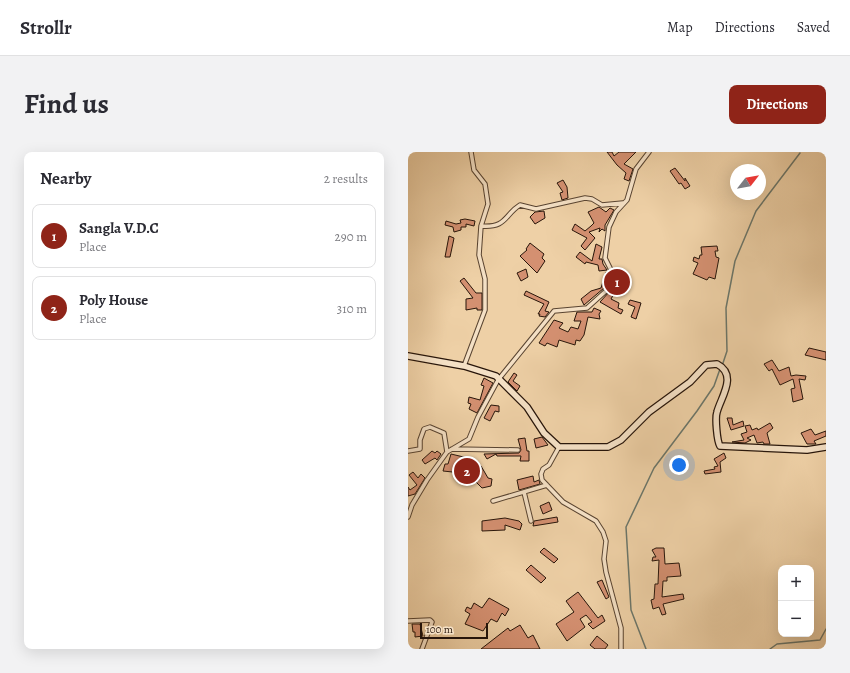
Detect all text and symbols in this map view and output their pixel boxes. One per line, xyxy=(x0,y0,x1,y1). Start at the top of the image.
text: Strollr xyxy=(20,15,72,41)
text: Map xyxy=(667,18,693,37)
text: Directions xyxy=(715,18,775,37)
text: Saved xyxy=(797,18,830,37)
text: Find us xyxy=(24,85,109,123)
button: Directions xyxy=(729,85,826,124)
north arrow xyxy=(730,164,766,200)
text: Nearby xyxy=(40,167,91,190)
text: 2 results xyxy=(324,170,368,187)
text: Sangla V.D.C xyxy=(79,218,159,238)
text: 1 xyxy=(52,228,56,245)
text: 290 m xyxy=(335,228,367,245)
text: Place xyxy=(79,238,107,255)
pin: 1 xyxy=(604,267,630,297)
text: Poly House xyxy=(79,290,148,310)
text: 2 xyxy=(51,300,57,317)
text: 310 m xyxy=(337,300,367,317)
text: Place xyxy=(79,310,107,327)
your location xyxy=(669,455,689,475)
pin: 2 xyxy=(454,456,480,486)
map controls xyxy=(778,565,814,637)
button: + xyxy=(778,565,814,601)
button: − xyxy=(778,601,814,637)
scale bar xyxy=(420,621,488,640)
text: 100 m xyxy=(426,622,453,637)

